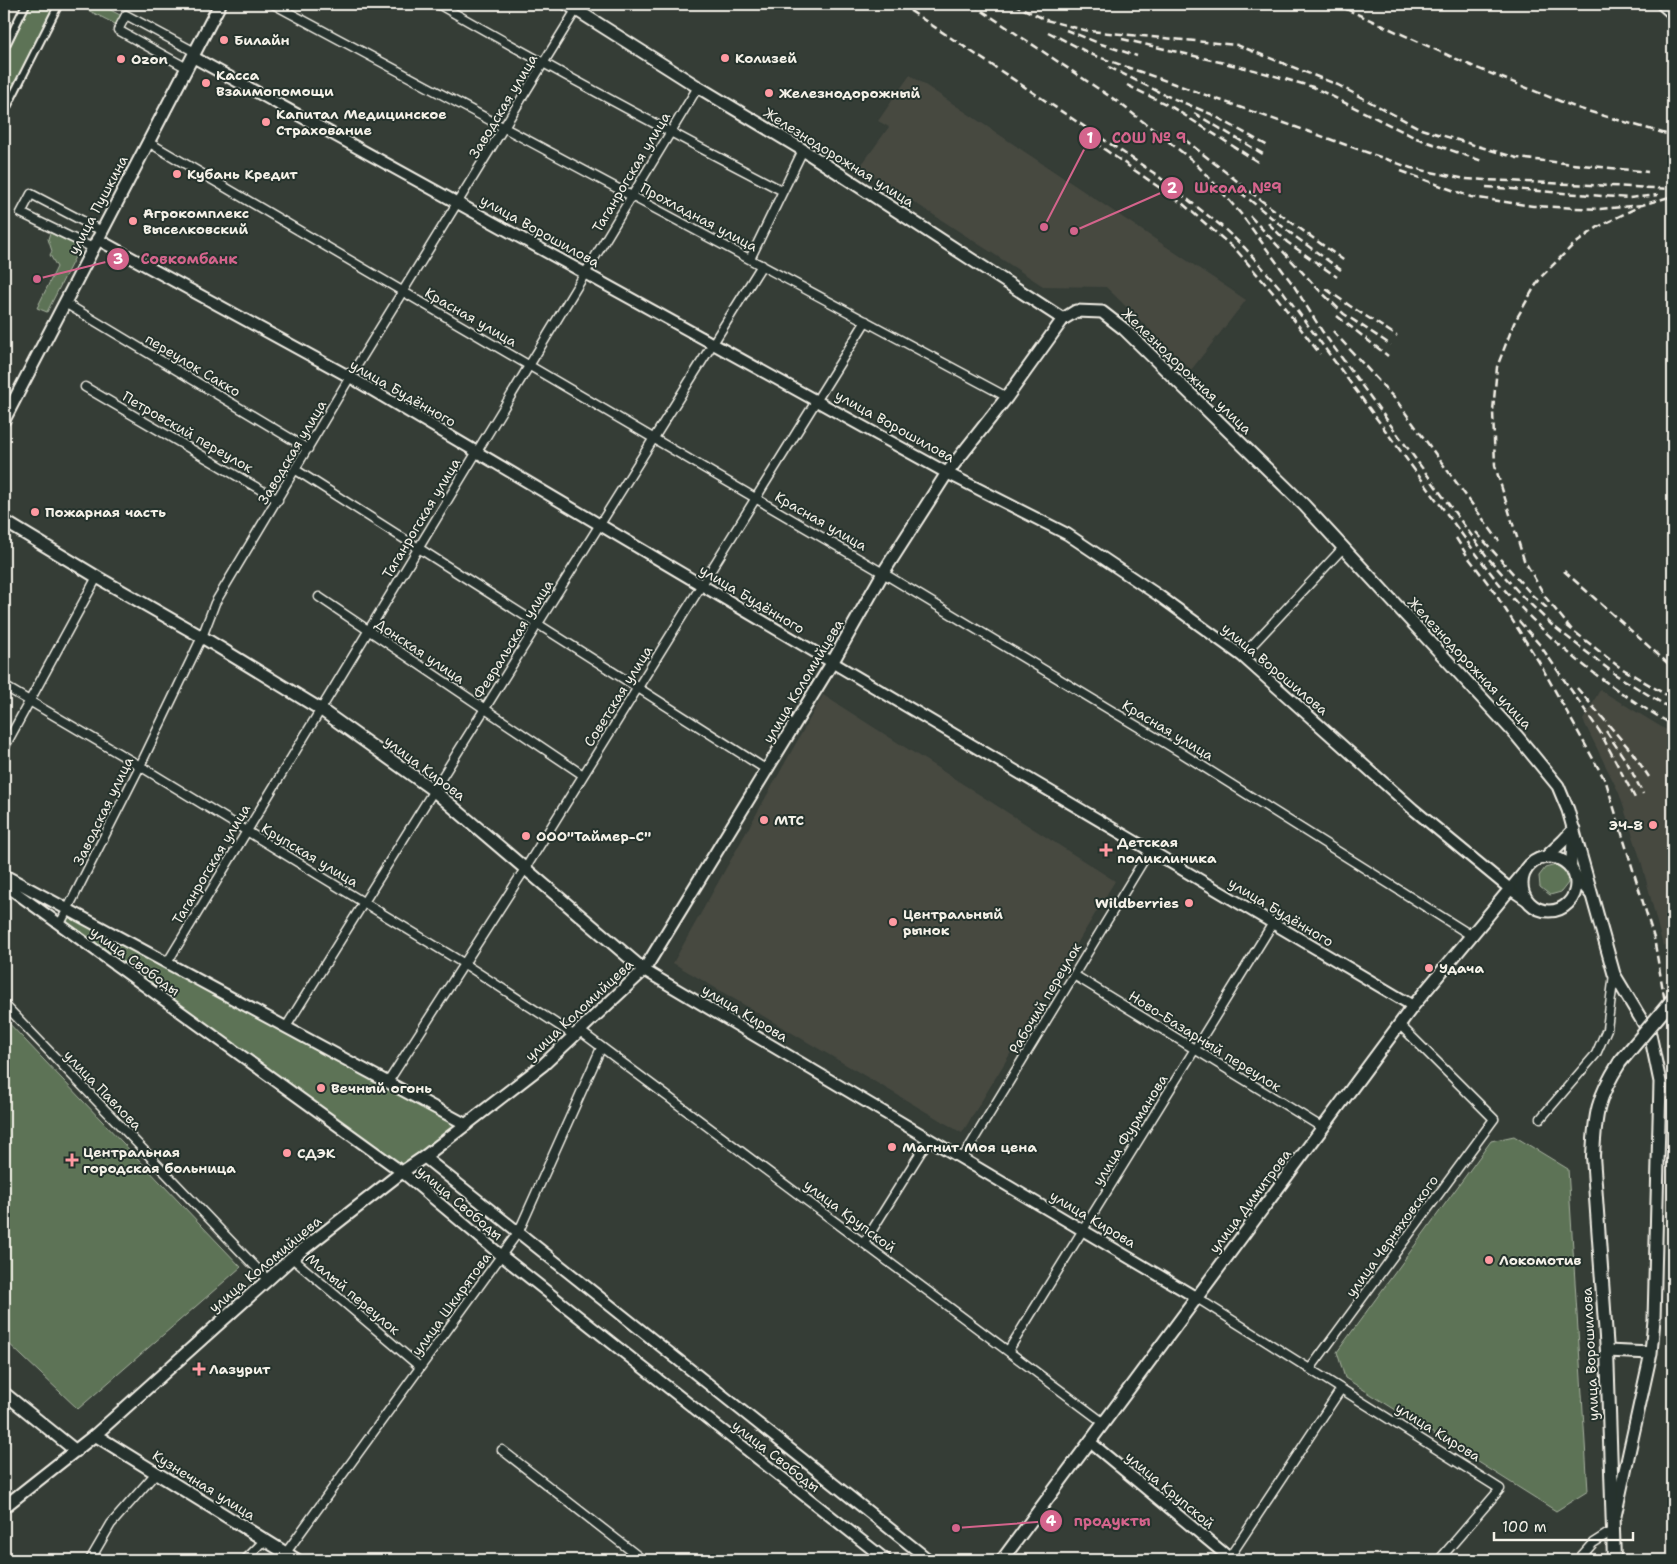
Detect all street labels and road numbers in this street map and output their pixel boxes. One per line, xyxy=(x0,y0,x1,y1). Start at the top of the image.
street label: Заводская улица xyxy=(465,50,541,161)
street label: Железнодорожная улица xyxy=(760,103,918,211)
street label: Таганрогская улица xyxy=(588,108,674,235)
street label: улица Пушкина xyxy=(64,152,132,258)
street label: Прохладная улица xyxy=(637,179,761,256)
street label: улица Ворошилова xyxy=(477,191,603,271)
street label: Красная улица xyxy=(422,283,521,351)
street label: Железнодорожная улица xyxy=(1118,304,1256,438)
street label: переулок Сакко xyxy=(142,329,244,401)
street label: улица Будённого xyxy=(347,355,459,431)
street label: улица Ворошилова xyxy=(832,386,958,466)
street label: Петровский переулок xyxy=(119,387,257,477)
street label: Заводская улица xyxy=(254,396,330,507)
street label: Таганрогская улица xyxy=(378,454,464,581)
street label: Красная улица xyxy=(772,487,871,555)
street label: улица Будённого xyxy=(696,560,808,638)
street label: Февральская улица xyxy=(469,576,557,702)
street label: Железнодорожная улица xyxy=(1404,593,1536,733)
street label: Донская улица xyxy=(372,614,469,688)
street label: улица Коломийцева xyxy=(759,615,847,746)
street label: улица Ворошилова xyxy=(1218,619,1332,719)
street label: Советская улица xyxy=(580,642,656,750)
street label: Красная улица xyxy=(1119,696,1217,765)
street label: улица Кирова xyxy=(381,732,469,805)
street label: Заводская улица xyxy=(69,753,137,868)
street label: Таганрогская улица xyxy=(168,800,254,927)
street label: Крупская улица xyxy=(258,819,362,891)
street label: улица Будённого xyxy=(1225,873,1337,951)
street label: улица Свободы xyxy=(87,922,183,1000)
street label: Рабочий переулок xyxy=(1005,939,1086,1057)
street label: улица Коломийцева xyxy=(521,955,637,1065)
street label: улица Кирова xyxy=(699,980,792,1046)
street label: Ново-Базарный переулок xyxy=(1125,987,1285,1096)
street label: улица Павлова xyxy=(60,1046,146,1134)
street label: улица Фурманова xyxy=(1088,1071,1172,1189)
street label: улица Димитрова xyxy=(1205,1145,1295,1257)
street label: улица Свободы xyxy=(413,1162,507,1244)
street label: улица Черняховского xyxy=(1342,1171,1442,1301)
street label: улица Крупской xyxy=(800,1175,900,1257)
street label: улица Кирова xyxy=(1047,1186,1140,1252)
street label: улица Коломийцева xyxy=(205,1211,325,1316)
street label: Малый переулок xyxy=(302,1249,404,1339)
street label: улица Шкирятова xyxy=(407,1249,495,1359)
street label: улица Ворошилова xyxy=(1577,1286,1602,1421)
street label: улица Кирова xyxy=(1392,1399,1484,1466)
street label: улица Свободы xyxy=(728,1416,824,1496)
street label: Кузнечная улица xyxy=(149,1446,259,1524)
street label: улица Крупской xyxy=(1122,1447,1218,1533)

